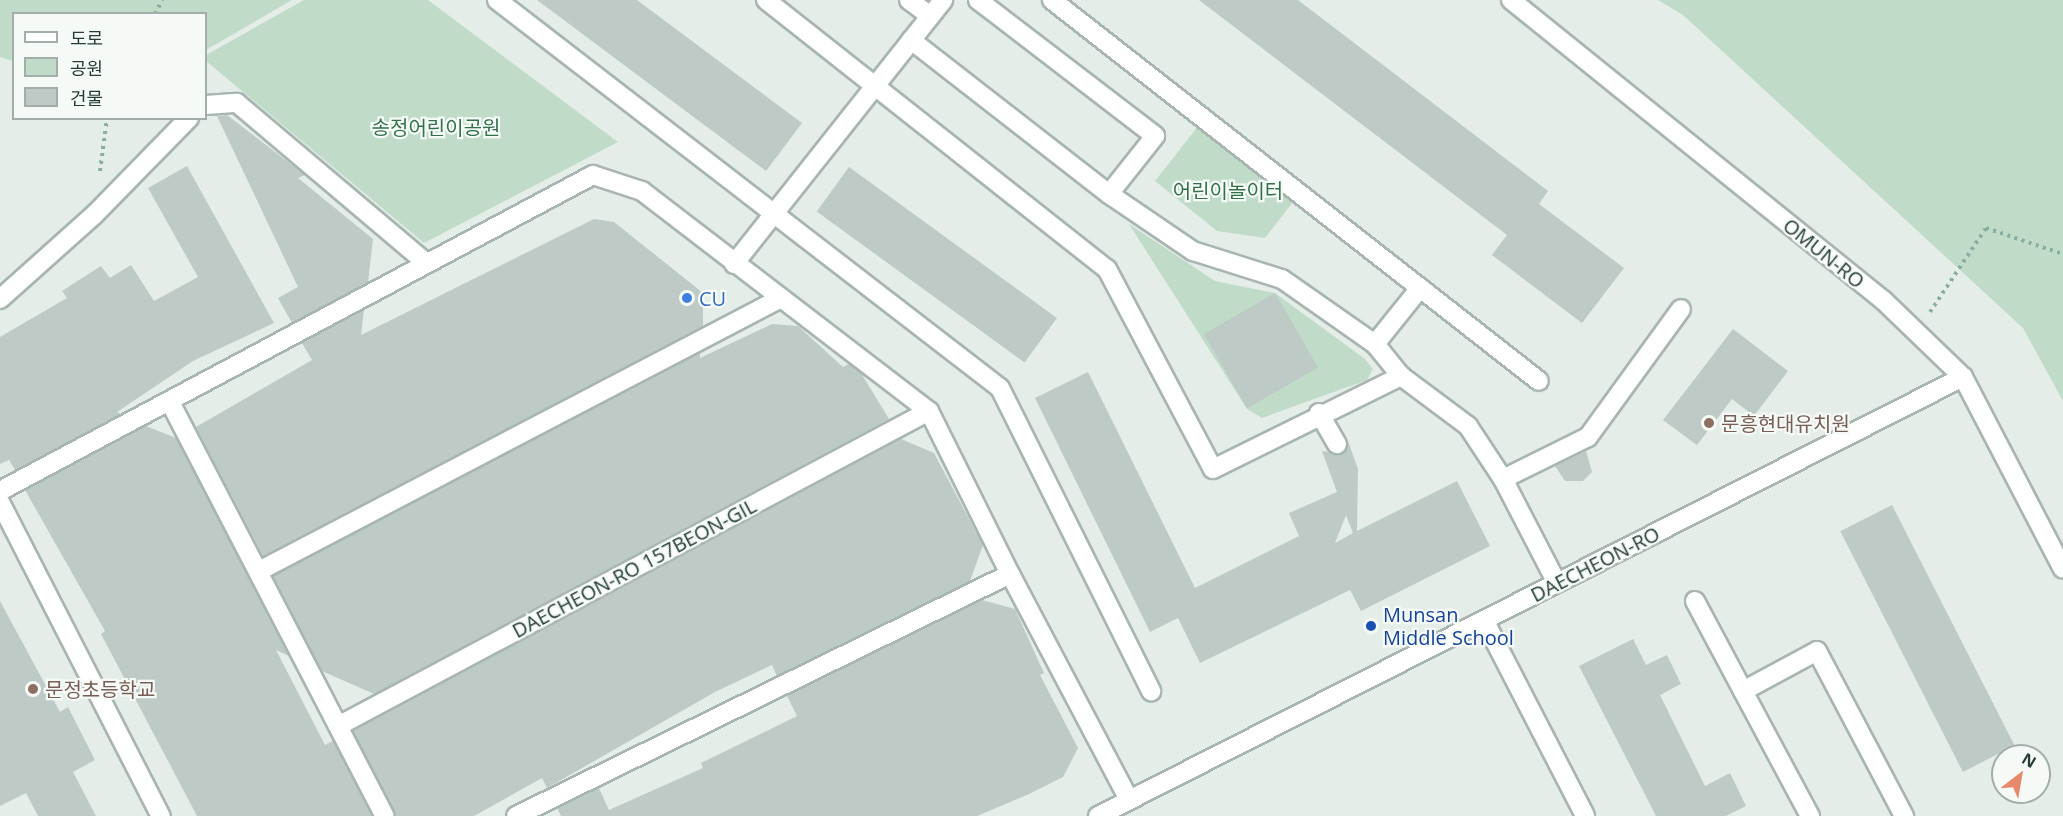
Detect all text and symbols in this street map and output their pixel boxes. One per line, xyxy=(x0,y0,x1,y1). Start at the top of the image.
legend xyxy=(12,12,207,120)
text: 도로 xyxy=(70,26,103,50)
text: 공원 xyxy=(70,56,103,80)
text: 건물 xyxy=(70,86,103,110)
park label: 송정어린이공원 xyxy=(372,115,500,139)
park label: 어린이놀이터 xyxy=(1173,178,1283,202)
street label: OMUN-RO xyxy=(1779,213,1869,293)
place label: CU xyxy=(699,286,726,310)
marker: CU xyxy=(680,291,694,305)
place label: 문흥현대유치원 xyxy=(1721,411,1850,435)
marker: 문흥현대유치원 xyxy=(1702,416,1716,430)
street label: DAECHEON-RO 157BEON-GIL xyxy=(508,493,760,643)
street label: DAECHEON-RO xyxy=(1526,521,1664,607)
place label: Munsan Middle School xyxy=(1383,602,1514,649)
marker: Munsan Middle School xyxy=(1364,619,1378,633)
place label: 문정초등학교 xyxy=(45,677,155,701)
marker: 문정초등학교 xyxy=(26,682,40,696)
north arrow xyxy=(1991,744,2051,804)
text: N xyxy=(2018,748,2040,773)

